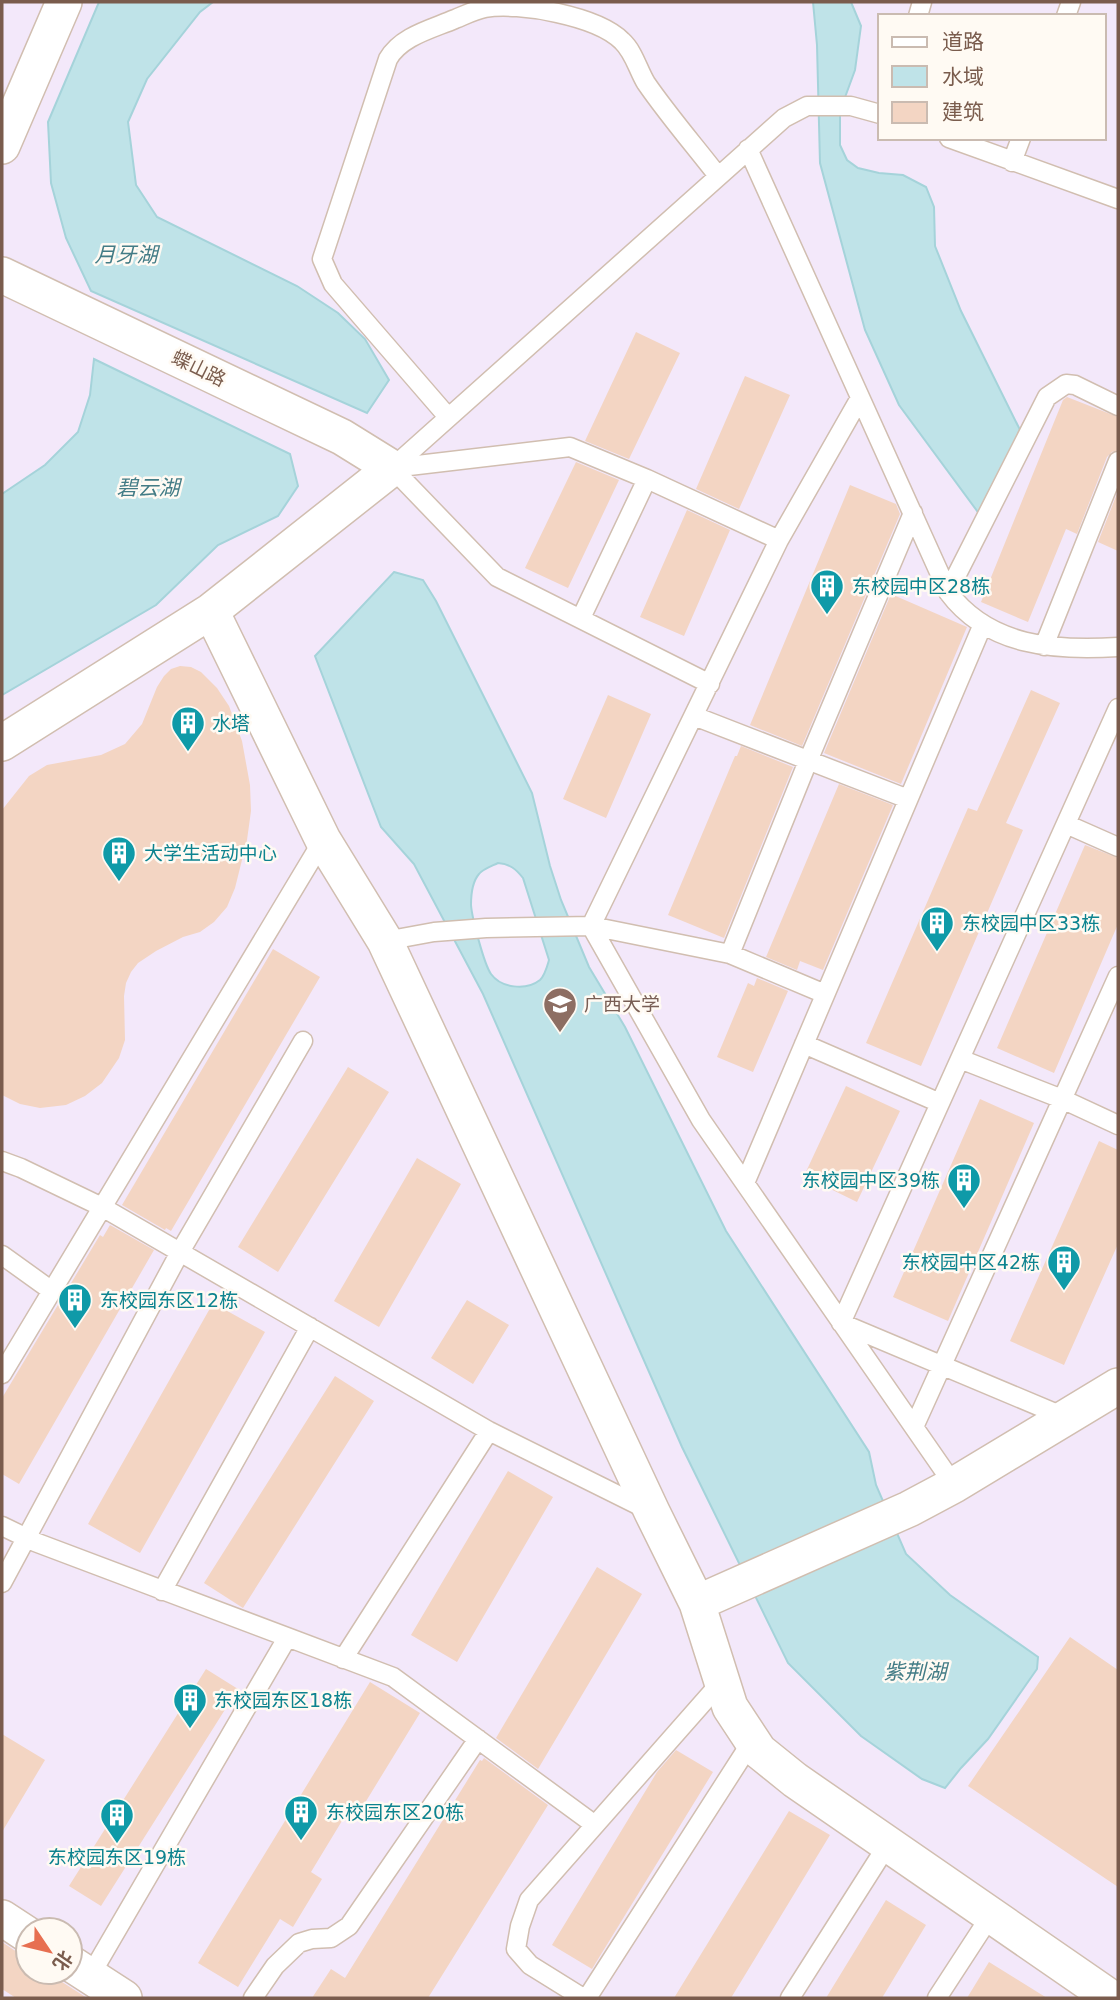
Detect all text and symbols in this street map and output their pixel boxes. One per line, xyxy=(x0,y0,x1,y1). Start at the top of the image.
legend xyxy=(878,14,1106,140)
text: 道路 xyxy=(942,30,984,54)
text: 水域 xyxy=(942,65,984,89)
text: 建筑 xyxy=(942,100,984,124)
water label: 月牙湖 xyxy=(95,243,160,267)
street label: 蝶山路 xyxy=(169,346,229,390)
water label: 碧云湖 xyxy=(117,476,182,500)
building icon: 东校园中区28栋 xyxy=(808,567,846,616)
place label: 东校园中区28栋 xyxy=(852,575,990,597)
building icon: 水塔 xyxy=(169,704,207,753)
place label: 水塔 xyxy=(212,712,250,734)
building icon: 大学生活动中心 xyxy=(100,834,138,883)
place label: 大学生活动中心 xyxy=(144,842,277,864)
building icon: 东校园中区33栋 xyxy=(918,904,956,953)
place label: 东校园中区33栋 xyxy=(962,912,1100,934)
school or university icon: 广西大学 xyxy=(541,985,579,1034)
place label: 广西大学 xyxy=(584,993,660,1015)
building icon: 东校园中区39栋 xyxy=(945,1161,983,1210)
place label: 东校园中区39栋 xyxy=(802,1169,940,1191)
building icon: 东校园中区42栋 xyxy=(1045,1243,1083,1292)
place label: 东校园中区42栋 xyxy=(902,1251,1040,1273)
building icon: 东校园东区12栋 xyxy=(56,1281,94,1330)
place label: 东校园东区12栋 xyxy=(100,1289,238,1311)
water label: 紫荆湖 xyxy=(884,1660,949,1684)
building icon: 东校园东区18栋 xyxy=(171,1681,209,1730)
place label: 东校园东区18栋 xyxy=(214,1689,352,1711)
building icon: 东校园东区20栋 xyxy=(282,1793,320,1842)
building icon: 东校园东区19栋 xyxy=(98,1796,136,1845)
place label: 东校园东区20栋 xyxy=(326,1801,464,1823)
place label: 东校园东区19栋 xyxy=(48,1846,186,1868)
north arrow xyxy=(14,1916,84,1986)
text: 北 xyxy=(48,1947,77,1975)

